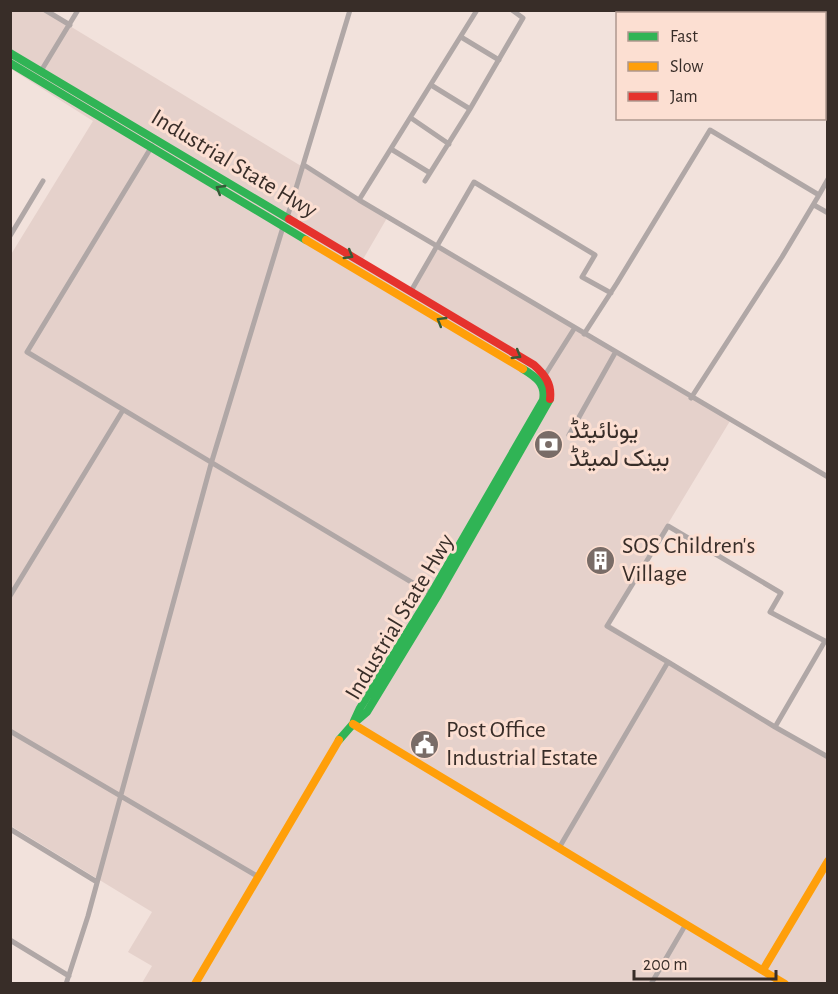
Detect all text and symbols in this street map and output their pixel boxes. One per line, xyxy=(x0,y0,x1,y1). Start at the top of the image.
legend xyxy=(616,12,826,120)
text: Fast xyxy=(670,28,698,46)
text: Slow xyxy=(670,58,703,76)
text: Jam xyxy=(670,88,698,106)
street label: Industrial State Hwy xyxy=(147,105,321,223)
one-way arrow xyxy=(216,184,226,196)
one-way arrow xyxy=(343,247,353,259)
one-way arrow xyxy=(437,317,448,329)
one-way arrow xyxy=(511,347,521,359)
place label: یونائیٹڈ بینک لمیٹڈ xyxy=(569,417,670,472)
bank icon: یونائیٹڈ بینک لمیٹڈ xyxy=(532,429,564,461)
street label: Industrial State Hwy xyxy=(341,530,459,704)
place label: SOS Children's Village xyxy=(622,534,756,586)
building icon: SOS Children's Village xyxy=(585,544,617,576)
place label: Post Office Industrial Estate xyxy=(446,718,598,770)
public building icon: Post Office Industrial Estate xyxy=(409,728,441,760)
scale bar xyxy=(634,943,776,981)
text: 200 m xyxy=(643,956,688,974)

